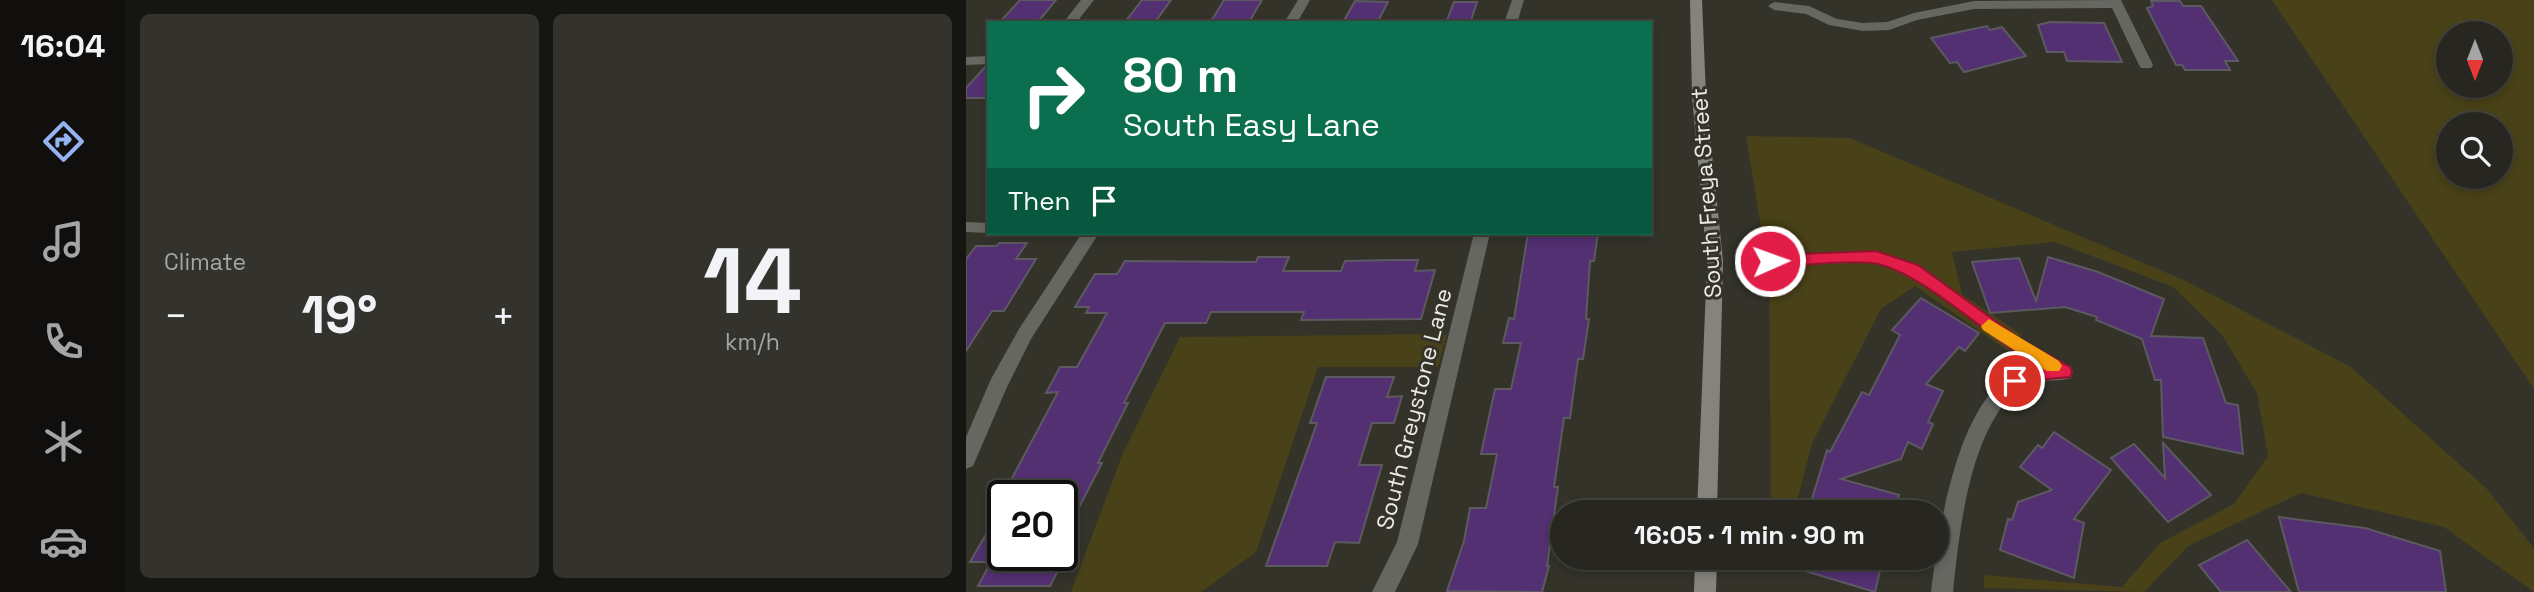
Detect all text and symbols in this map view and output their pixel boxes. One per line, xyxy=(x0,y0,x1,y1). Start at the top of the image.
north arrow xyxy=(2436,21,2513,98)
map controls xyxy=(2436,21,2513,189)
text: 16:04 xyxy=(21,26,105,66)
text: 80 m xyxy=(1123,44,1238,106)
icon: right xyxy=(1008,49,1099,140)
street label: South Freya Street xyxy=(1684,87,1728,299)
text: South Easy Lane xyxy=(1123,105,1380,145)
button: search xyxy=(2436,112,2513,189)
icon: directions xyxy=(39,117,88,166)
icon: arrive xyxy=(1085,182,1123,220)
text: Then xyxy=(1008,184,1071,218)
icon: music xyxy=(39,217,88,266)
text: 14 xyxy=(703,223,802,340)
position arrow xyxy=(1733,224,1807,298)
text: Climate xyxy=(164,247,246,277)
text: 19° xyxy=(301,282,378,348)
street label: South Greystone Lane xyxy=(1370,285,1458,533)
text: − xyxy=(164,292,188,340)
text: + xyxy=(491,292,515,340)
icon: phone xyxy=(39,317,88,366)
text: km/h xyxy=(725,327,780,357)
pin xyxy=(1985,351,2045,411)
icon: arrive xyxy=(1996,362,2034,400)
icon: climate xyxy=(39,417,88,466)
speed limit sign: 20 xyxy=(987,480,1078,571)
icon: car xyxy=(39,517,88,566)
text: 16:05 · 1 min · 90 m xyxy=(1634,518,1865,552)

